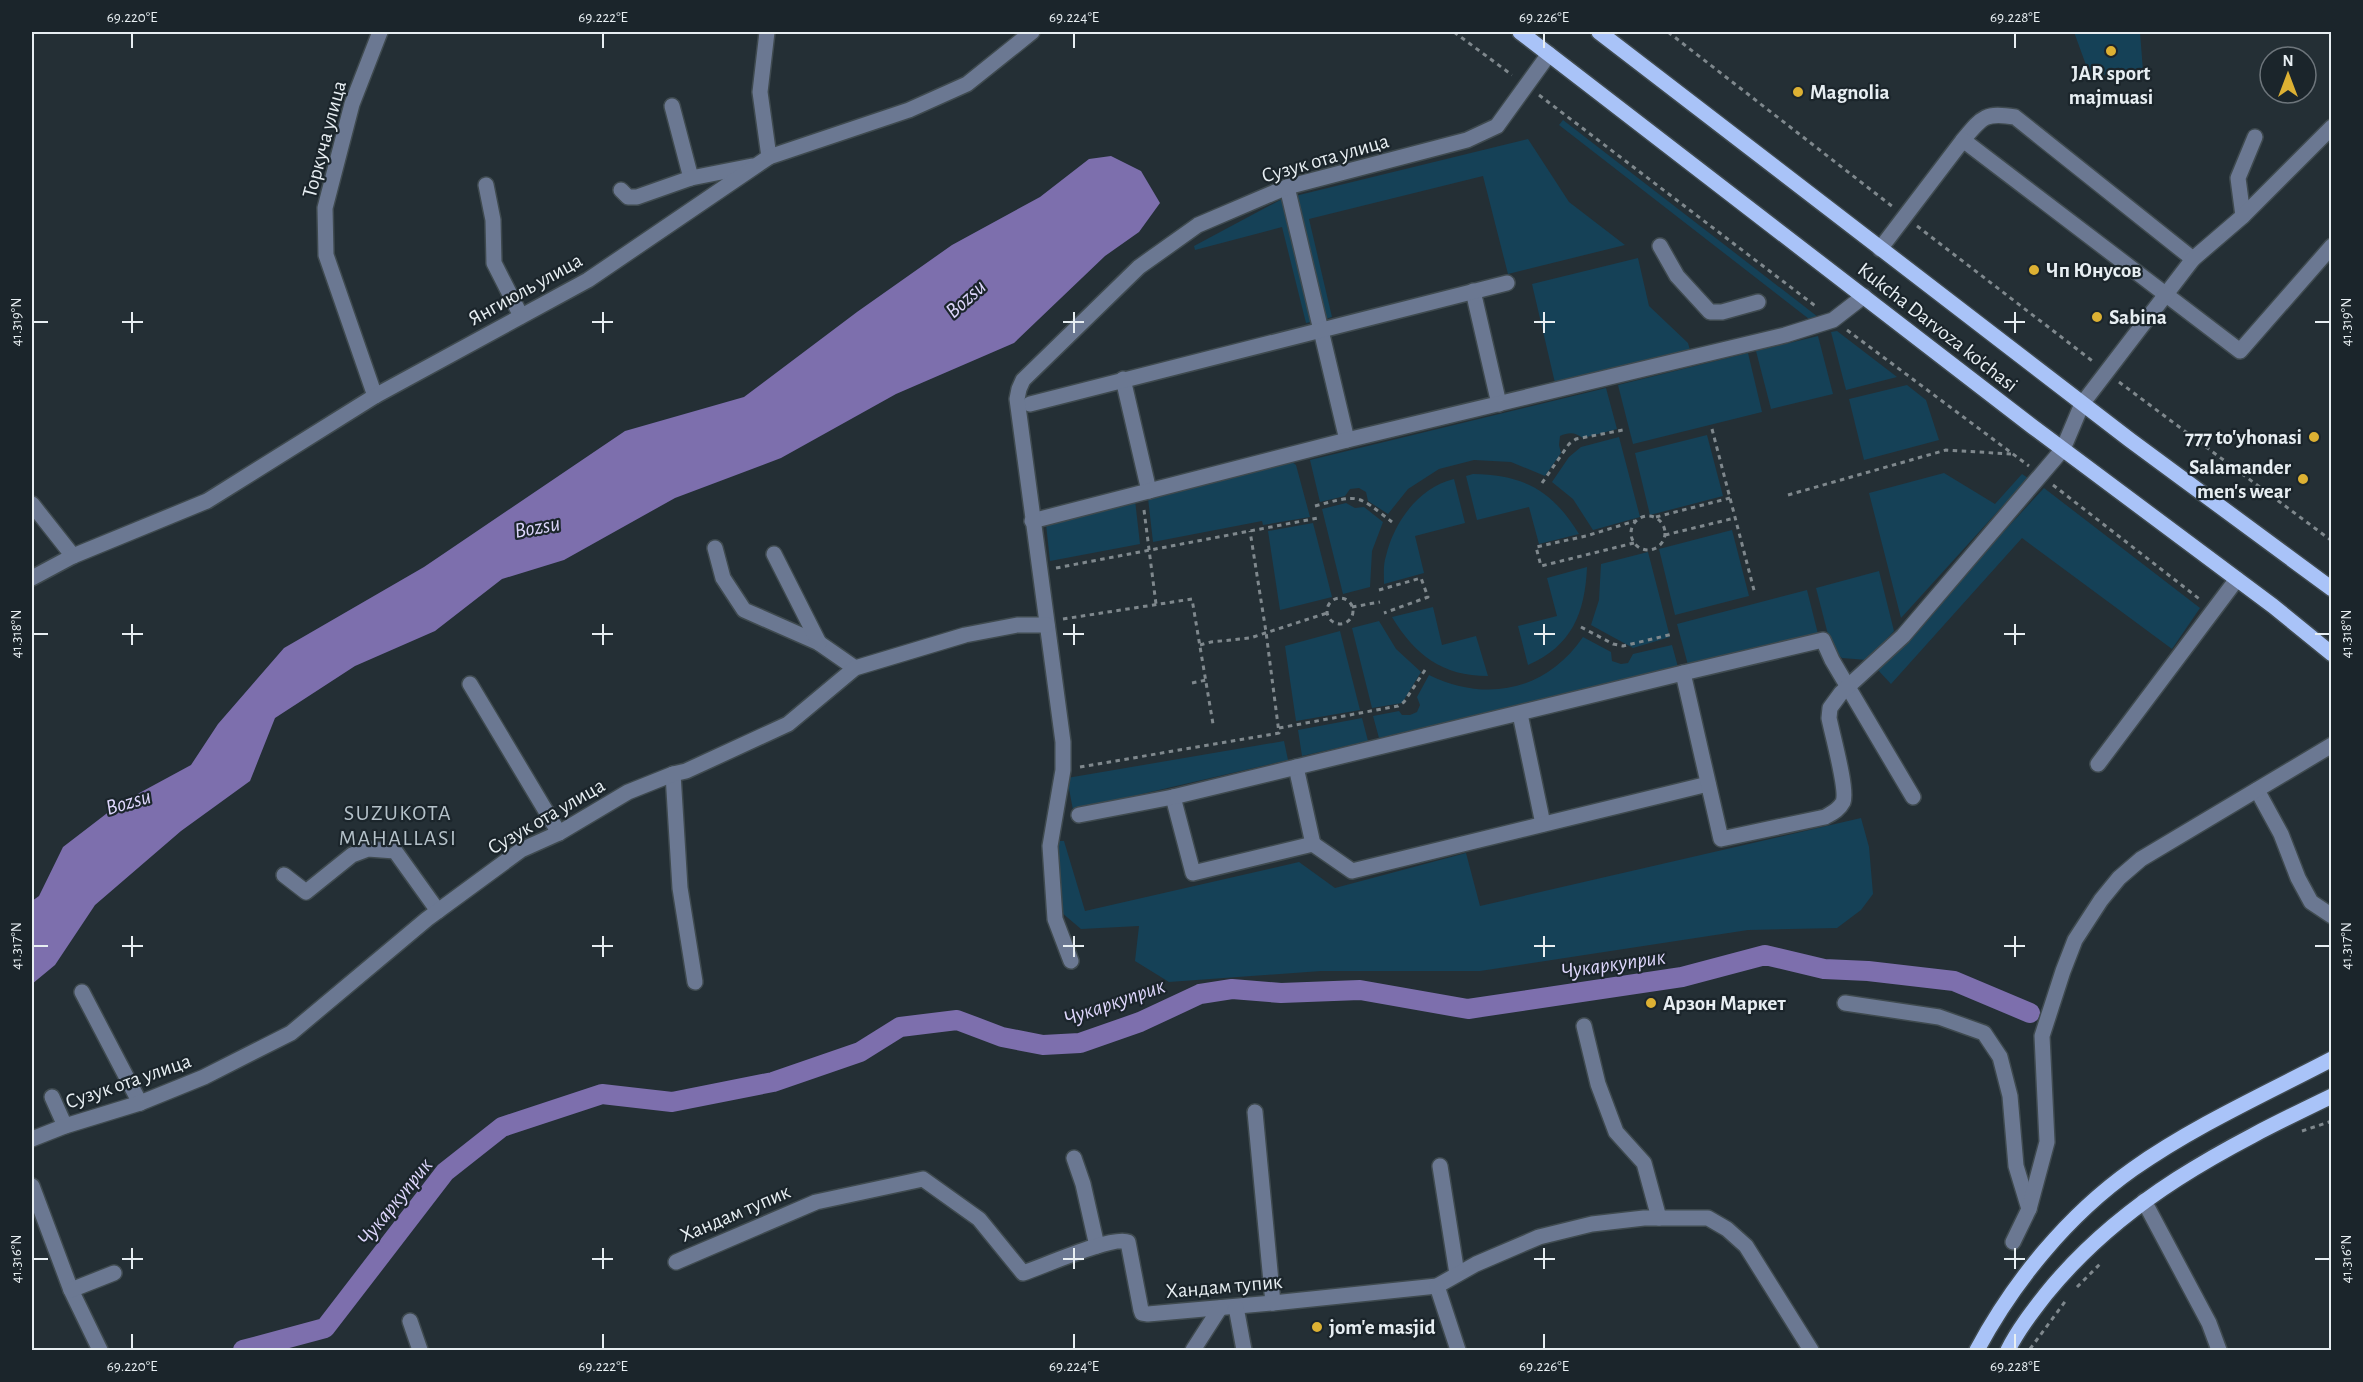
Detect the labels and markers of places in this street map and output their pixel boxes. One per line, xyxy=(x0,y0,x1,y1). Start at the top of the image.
marker: JAR sport majmuasi xyxy=(2104,44,2118,58)
place label: JAR sport majmuasi xyxy=(2069,63,2153,108)
place label: Magnolia xyxy=(1810,82,1890,103)
marker: Magnolia xyxy=(1791,85,1805,99)
place label: Чп Юнусов xyxy=(2046,260,2142,281)
marker: Чп Юнусов xyxy=(2027,263,2041,277)
place label: Sabina xyxy=(2109,307,2167,328)
marker: Sabina xyxy=(2090,310,2104,324)
place label: 777 to'yhonasi xyxy=(2185,427,2302,448)
marker: 777 to'yhonasi xyxy=(2307,430,2321,444)
place label: Salamander men's wear xyxy=(2189,457,2292,502)
marker: Salamander men's wear xyxy=(2296,472,2310,486)
place label: Арзон Маркет xyxy=(1663,993,1786,1014)
marker: Арзон Маркет xyxy=(1644,996,1658,1010)
place label: jom'e masjid xyxy=(1329,1317,1436,1338)
marker: jom'e masjid xyxy=(1310,1320,1324,1334)

